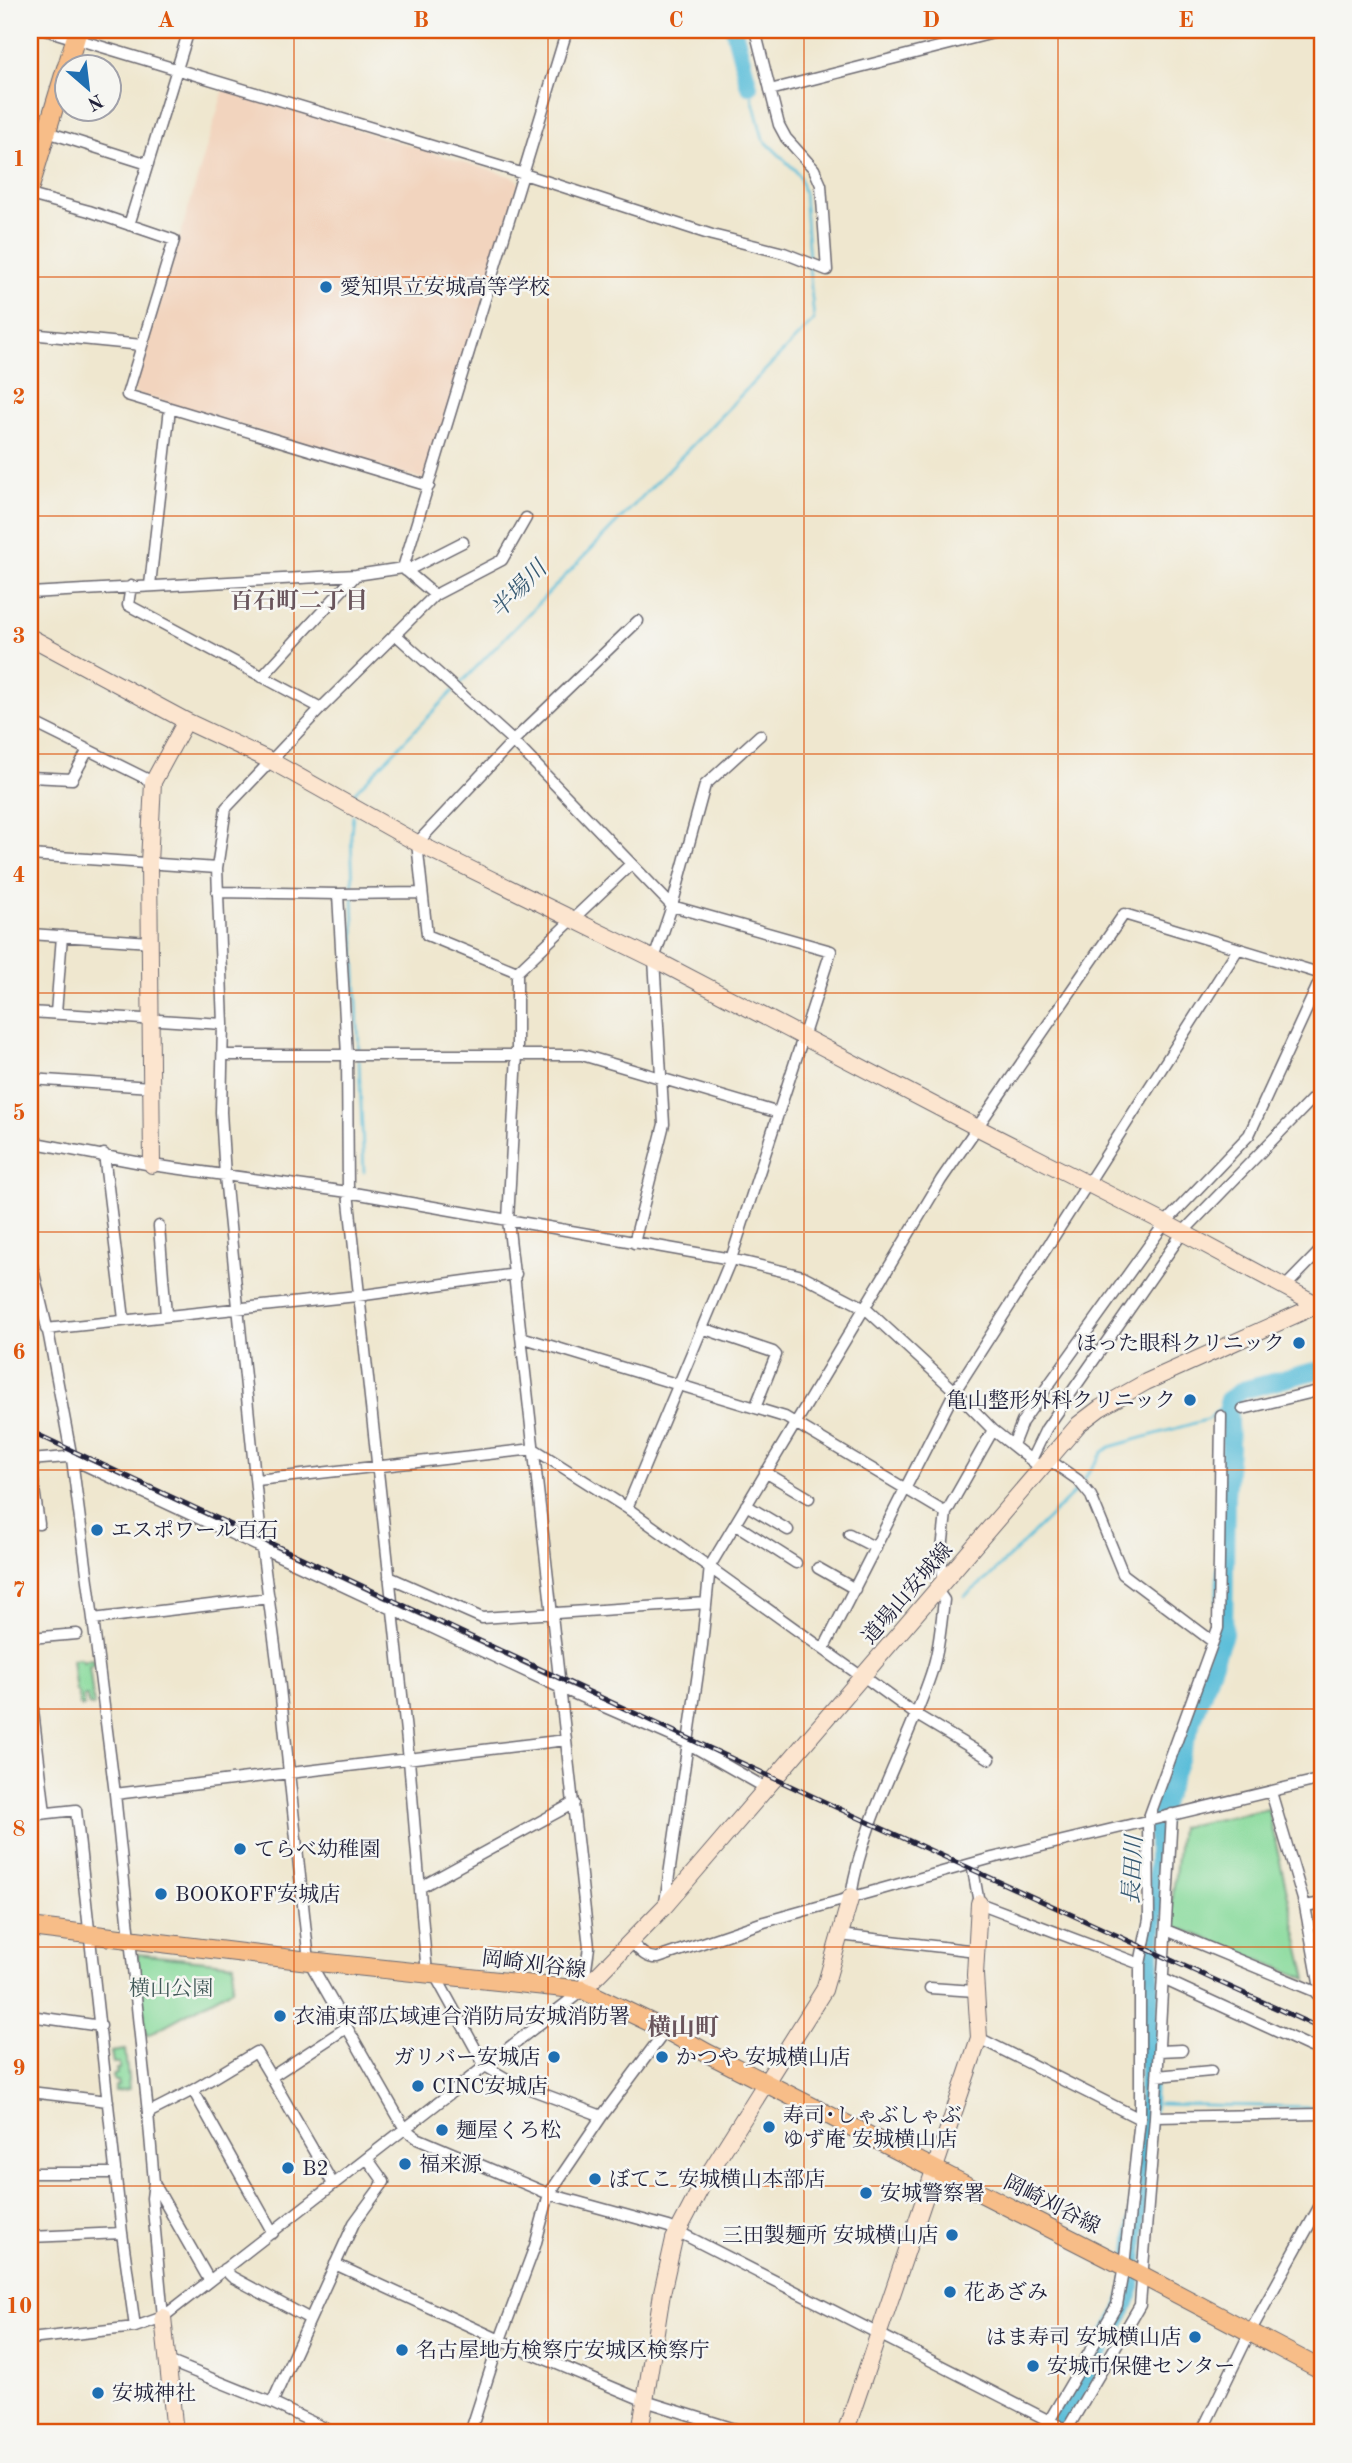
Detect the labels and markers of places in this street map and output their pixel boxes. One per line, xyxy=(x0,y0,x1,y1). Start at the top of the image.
place label: 愛知県立安城高等学校 xyxy=(340,276,550,299)
marker: 愛知県立安城高等学校 xyxy=(318,279,334,295)
place label: ほった眼科クリニック xyxy=(1076,1332,1285,1355)
marker: ほった眼科クリニック xyxy=(1291,1335,1307,1351)
place label: 亀山整形外科クリニック xyxy=(946,1389,1176,1412)
marker: 亀山整形外科クリニック xyxy=(1182,1392,1198,1408)
place label: エスポワール百石 xyxy=(111,1519,279,1542)
marker: エスポワール百石 xyxy=(89,1522,105,1538)
place label: てらべ幼稚園 xyxy=(254,1838,380,1861)
marker: てらべ幼稚園 xyxy=(232,1841,248,1857)
place label: BOOKOFF安城店 xyxy=(175,1883,340,1906)
marker: BOOKOFF安城店 xyxy=(153,1886,169,1902)
place label: 衣浦東部広域連合消防局安城消防署 xyxy=(294,2005,630,2028)
marker: 衣浦東部広域連合消防局安城消防署 xyxy=(272,2008,288,2024)
place label: ガリバー安城店 xyxy=(394,2046,540,2069)
place label: かつや 安城横山店 xyxy=(676,2046,850,2069)
marker: ガリバー安城店 xyxy=(546,2049,562,2065)
marker: かつや 安城横山店 xyxy=(654,2049,670,2065)
place label: CINC安城店 xyxy=(432,2075,548,2098)
marker: CINC安城店 xyxy=(410,2078,426,2094)
place label: 寿司･しゃぶしゃぶ ゆず庵 安城横山店 xyxy=(783,2104,962,2151)
place label: 麺屋くろ松 xyxy=(456,2119,561,2142)
marker: 寿司･しゃぶしゃぶ ゆず庵 安城横山店 xyxy=(761,2119,777,2135)
marker: 麺屋くろ松 xyxy=(434,2122,450,2138)
place label: 福来源 xyxy=(419,2153,482,2176)
marker: 福来源 xyxy=(397,2156,413,2172)
place label: B2 xyxy=(302,2159,329,2180)
marker: B2 xyxy=(280,2160,296,2176)
place label: ぼてこ 安城横山本部店 xyxy=(609,2168,825,2191)
marker: ぼてこ 安城横山本部店 xyxy=(587,2171,603,2187)
place label: 安城警察署 xyxy=(880,2182,985,2205)
marker: 安城警察署 xyxy=(858,2185,874,2201)
place label: 三田製麺所 安城横山店 xyxy=(722,2224,938,2247)
marker: 三田製麺所 安城横山店 xyxy=(944,2227,960,2243)
place label: 花あざみ xyxy=(964,2281,1048,2304)
marker: 花あざみ xyxy=(942,2284,958,2300)
place label: はま寿司 安城横山店 xyxy=(986,2326,1181,2349)
marker: はま寿司 安城横山店 xyxy=(1187,2329,1203,2345)
place label: 名古屋地方検察庁安城区検察庁 xyxy=(416,2339,710,2362)
marker: 名古屋地方検察庁安城区検察庁 xyxy=(394,2342,410,2358)
place label: 安城市保健センター xyxy=(1047,2355,1235,2378)
marker: 安城市保健センター xyxy=(1025,2358,1041,2374)
place label: 安城神社 xyxy=(112,2382,196,2405)
marker: 安城神社 xyxy=(90,2385,106,2401)

